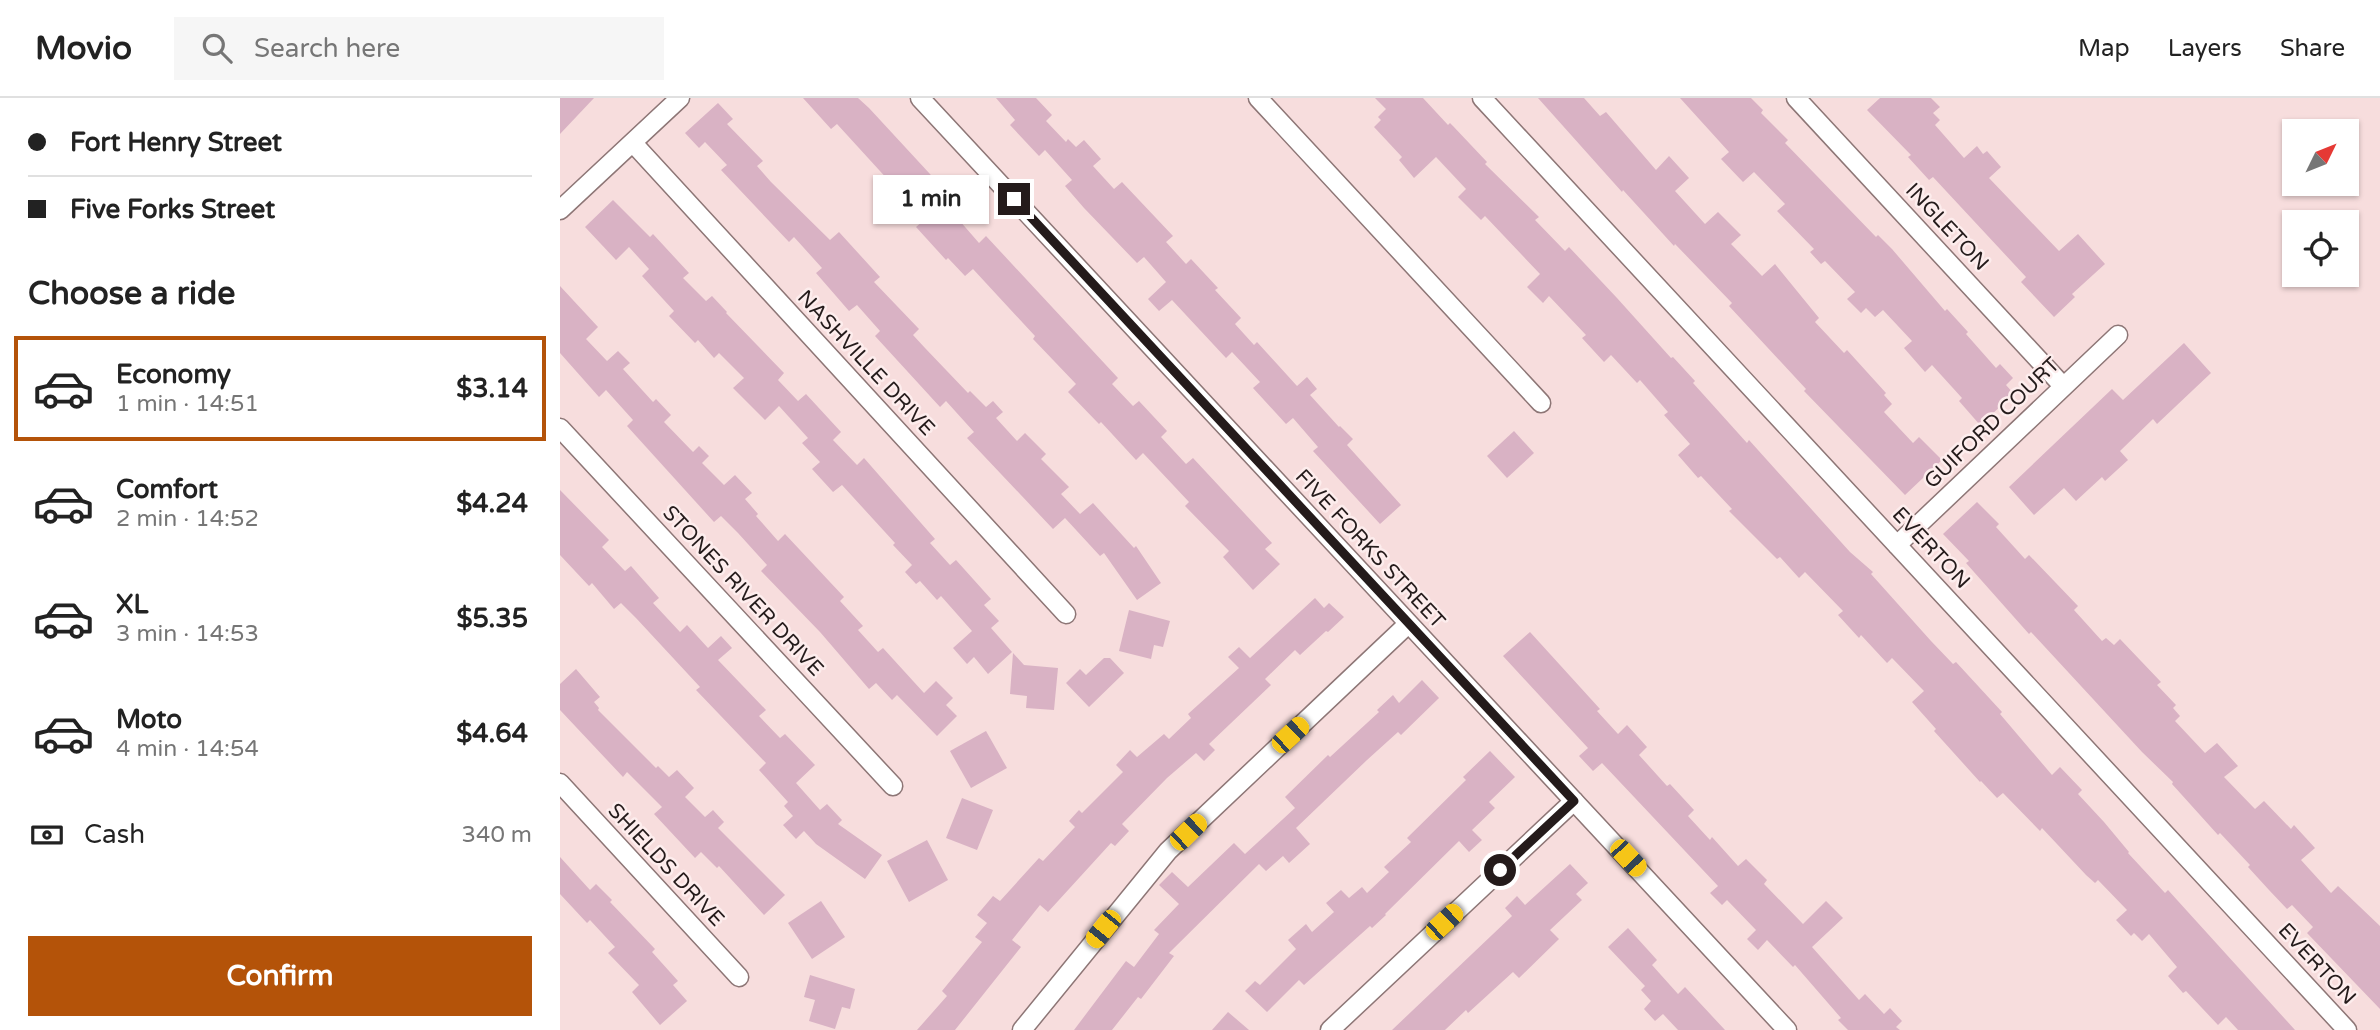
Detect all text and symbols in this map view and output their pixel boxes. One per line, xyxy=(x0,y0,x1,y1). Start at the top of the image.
search box xyxy=(174,17,664,80)
text: Movio xyxy=(35,29,132,68)
icon: search xyxy=(198,29,236,67)
text: Search here xyxy=(254,33,400,64)
text: Map xyxy=(2078,34,2130,63)
text: Layers xyxy=(2168,34,2242,63)
text: Share xyxy=(2280,34,2345,63)
north arrow xyxy=(2282,119,2359,196)
map controls xyxy=(2282,119,2359,287)
text: Fort Henry Street xyxy=(70,127,282,158)
callout: 1 min xyxy=(874,174,990,224)
street label: INGLETON xyxy=(1900,178,1994,276)
route end xyxy=(998,183,1030,215)
text: 1 min xyxy=(900,185,962,213)
text: Five Forks Street xyxy=(70,194,275,225)
button: locate xyxy=(2282,210,2359,287)
text: Choose a ride xyxy=(28,275,235,313)
street label: NASHVILLE DRIVE xyxy=(792,285,940,441)
street label: GUIFORD COURT xyxy=(1919,352,2065,494)
icon: car xyxy=(32,357,95,420)
text: Economy xyxy=(116,359,231,390)
text: $3.14 xyxy=(456,373,528,404)
text: 1 min · 14:51 xyxy=(116,390,259,418)
street label: FIVE FORKS STREET xyxy=(1290,464,1450,634)
icon: car xyxy=(32,472,95,535)
text: Comfort xyxy=(116,474,218,505)
text: $4.24 xyxy=(456,488,528,519)
street label: STONES RIVER DRIVE xyxy=(657,501,829,681)
street label: EVERTON xyxy=(1887,502,1975,594)
text: 2 min · 14:52 xyxy=(116,505,259,533)
icon: car xyxy=(32,587,95,650)
text: XL xyxy=(116,589,148,620)
text: $5.35 xyxy=(456,603,528,634)
text: 3 min · 14:53 xyxy=(116,620,259,648)
icon: car xyxy=(32,702,95,765)
text: Moto xyxy=(116,704,182,735)
car xyxy=(1268,713,1313,757)
text: $4.64 xyxy=(456,718,528,749)
text: 4 min · 14:54 xyxy=(116,735,259,763)
street label: SHIELDS DRIVE xyxy=(603,798,729,932)
car xyxy=(1166,810,1211,854)
icon: cash xyxy=(28,816,66,854)
text: Cash xyxy=(84,819,145,850)
text: 340 m xyxy=(462,821,532,849)
car xyxy=(1606,835,1651,881)
route start xyxy=(1484,854,1516,886)
car xyxy=(1422,900,1467,944)
car xyxy=(1082,906,1125,952)
street label: EVERTON xyxy=(2273,918,2361,1010)
button: Confirm xyxy=(28,936,532,1016)

